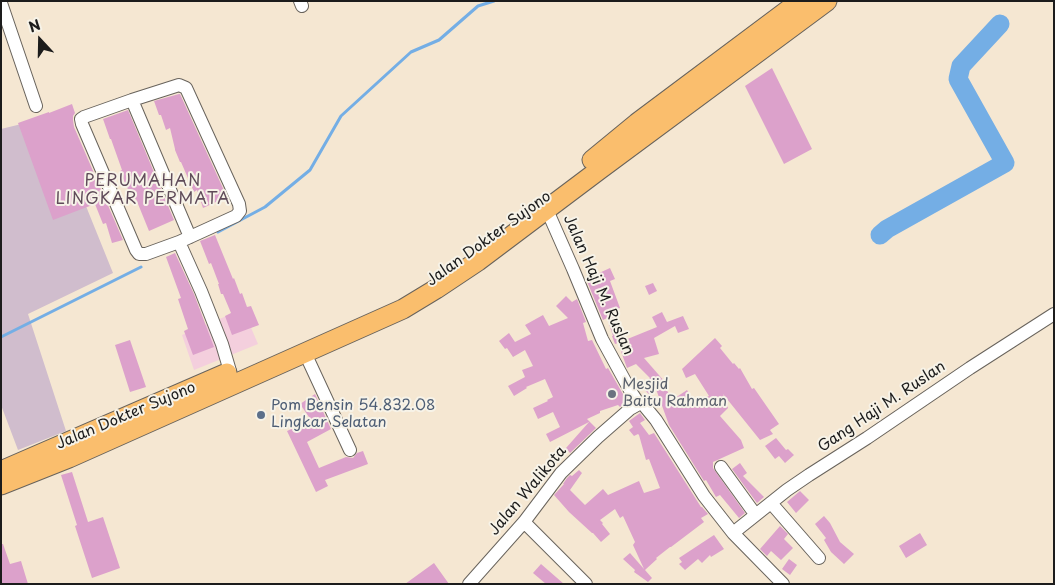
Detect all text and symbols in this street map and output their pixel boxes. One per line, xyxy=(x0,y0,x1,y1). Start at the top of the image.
text: N xyxy=(26,14,43,37)
north arrow xyxy=(15,15,65,65)
district label: PERUMAHAN LINGKAR PERMATA xyxy=(54,172,232,210)
street label: Jalan Dokter Sujono xyxy=(423,188,555,290)
street label: Jalan Haji M. Ruslan xyxy=(559,212,637,358)
street label: Gang Haji M. Ruslan xyxy=(815,358,949,456)
place label: Mesjid Baitu Rahman xyxy=(622,376,727,411)
street label: Jalan Dokter Sujono xyxy=(54,379,198,453)
marker: Mesjid Baitu Rahman xyxy=(606,388,618,400)
place label: Pom Bensin 54.832.08 Lingkar Selatan xyxy=(271,397,435,432)
marker: Pom Bensin 54.832.08 Lingkar Selatan xyxy=(255,409,267,421)
street label: Jalan Walikota xyxy=(485,443,571,539)

